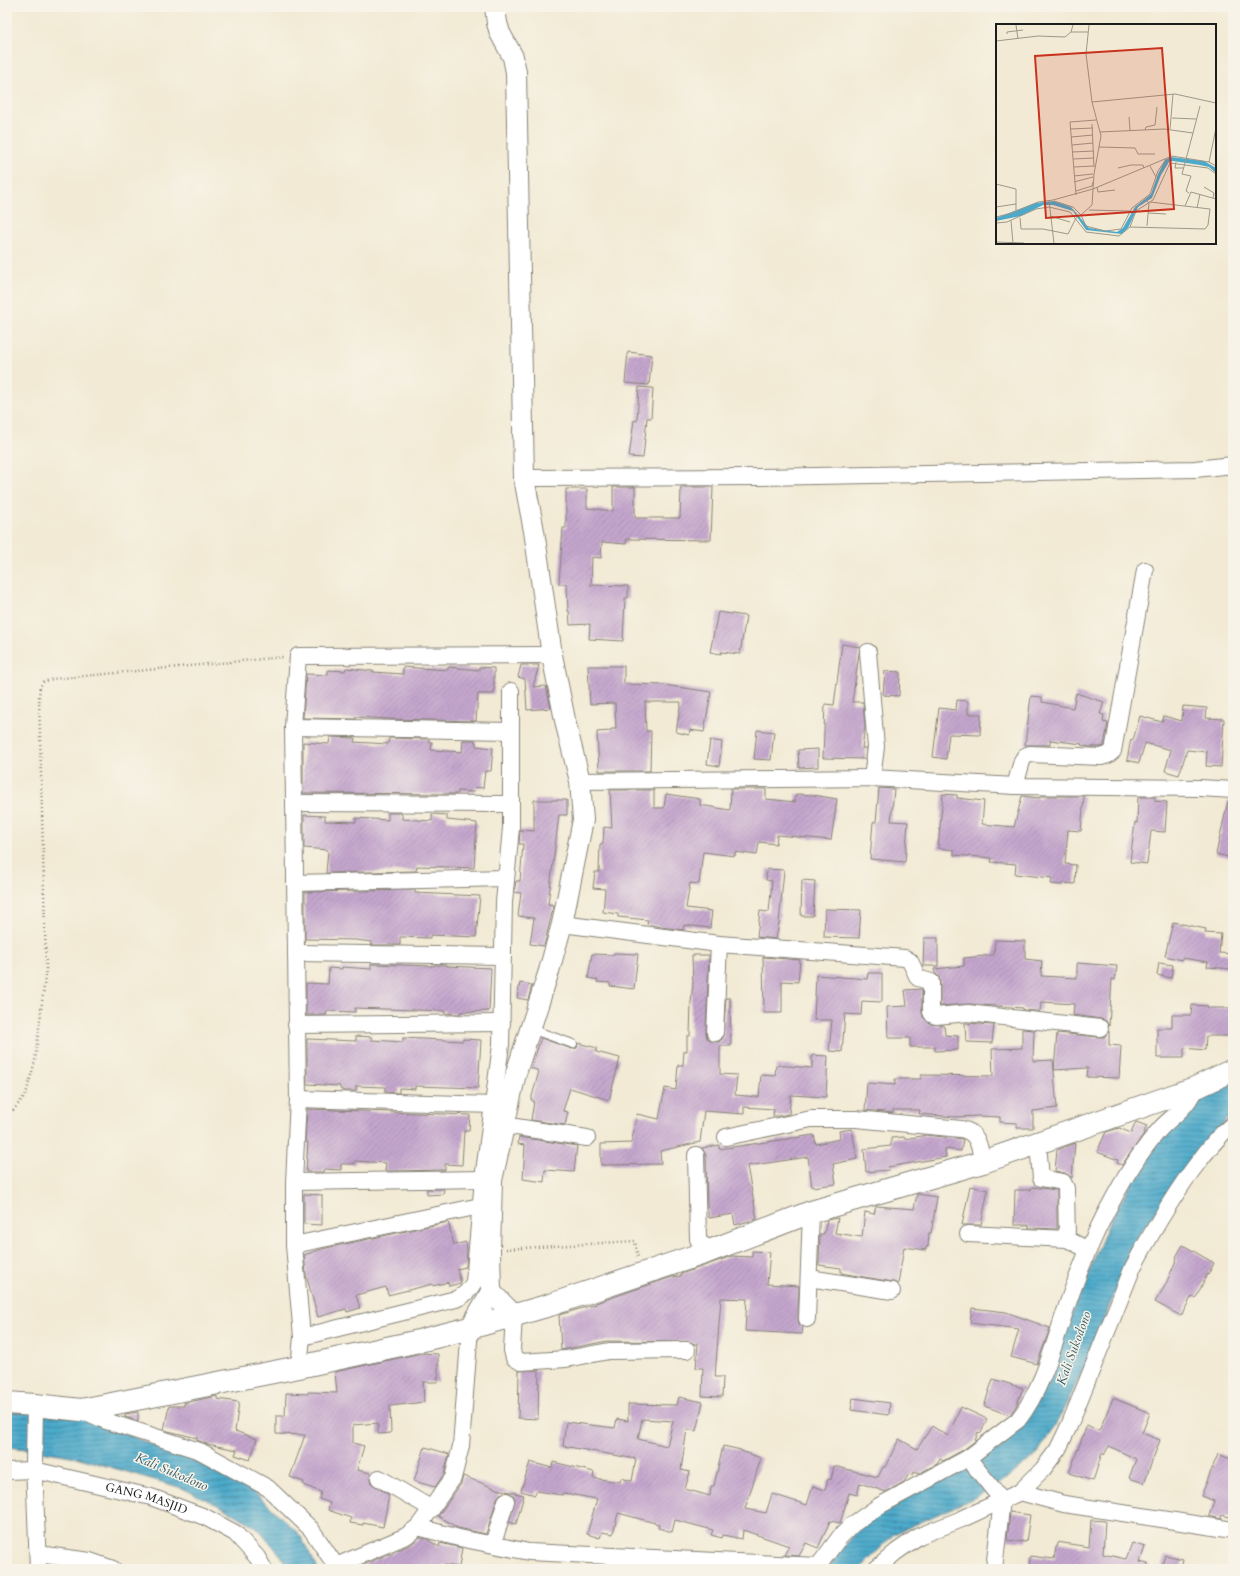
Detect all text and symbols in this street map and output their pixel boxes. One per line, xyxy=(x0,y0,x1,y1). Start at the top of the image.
inset map xyxy=(996,24,1216,244)
water label: Kali Sukodono xyxy=(1052,1309,1096,1388)
water label: Kali Sukodono xyxy=(132,1449,211,1495)
street label: GANG MASJID xyxy=(104,1479,190,1518)

